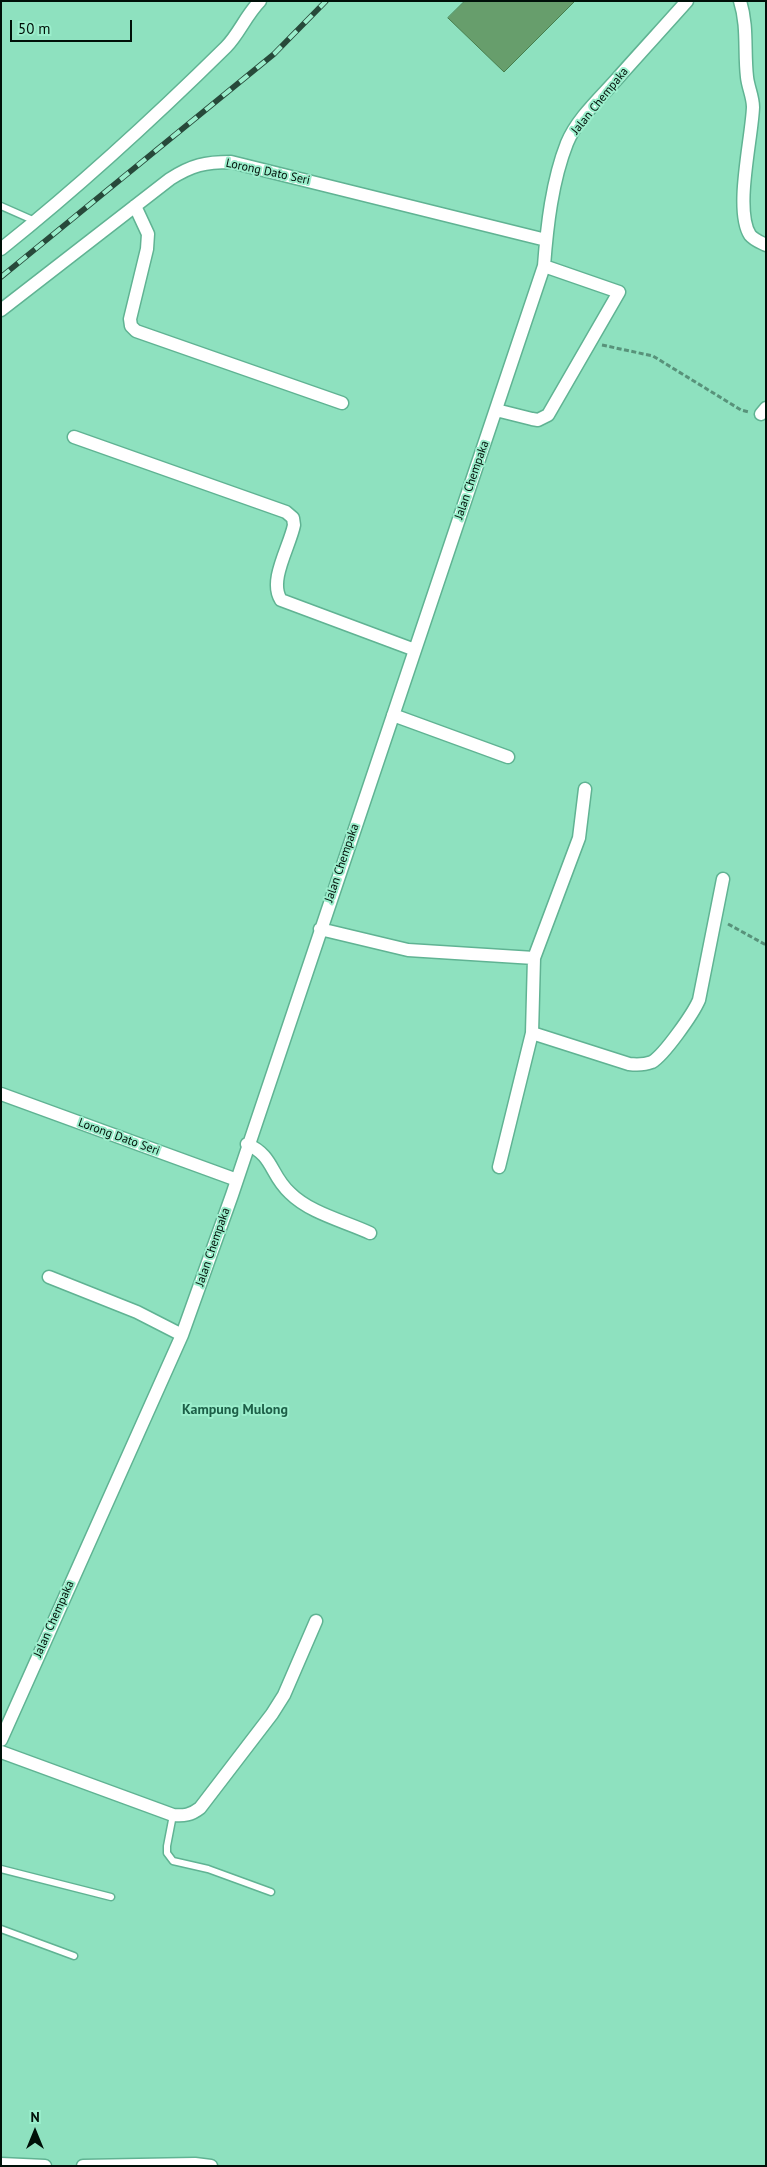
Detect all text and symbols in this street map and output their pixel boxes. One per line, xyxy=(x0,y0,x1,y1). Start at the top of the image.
scale bar xyxy=(12,10,135,42)
text: 50 m xyxy=(18,19,51,38)
street label: Jalan Chempaka xyxy=(569,65,631,137)
street label: Lorong Dato Seri xyxy=(225,156,311,188)
street label: Jalan Chempaka xyxy=(452,439,492,521)
street label: Jalan Chempaka xyxy=(322,822,362,904)
street label: Lorong Dato Seri xyxy=(76,1116,162,1158)
street label: Jalan Chempaka xyxy=(193,1206,233,1288)
district label: Kampung Mulong xyxy=(182,1402,288,1418)
street label: Jalan Chempaka xyxy=(31,1579,77,1659)
north arrow xyxy=(10,2107,60,2157)
text: N xyxy=(30,2108,40,2126)

